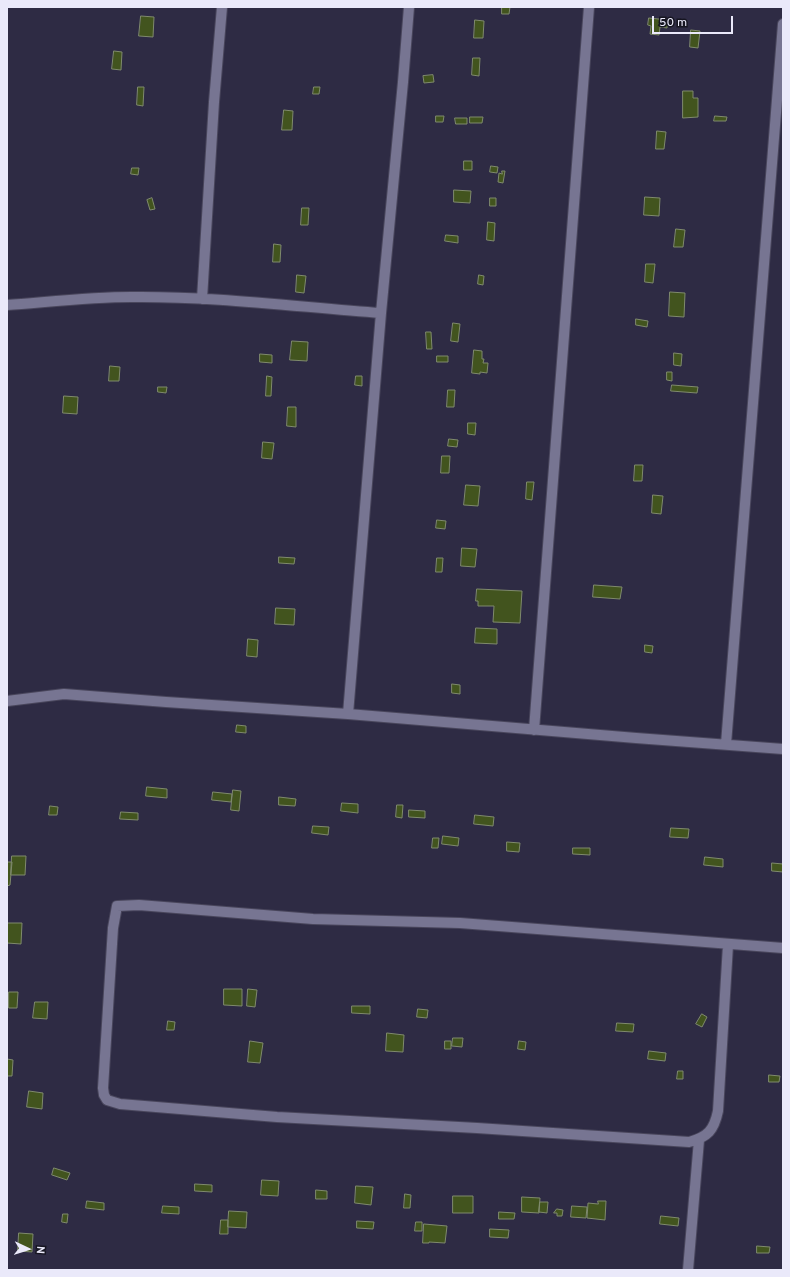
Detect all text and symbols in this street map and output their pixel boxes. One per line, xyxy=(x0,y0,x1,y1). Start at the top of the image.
scale bar xyxy=(654,8,735,34)
text: 50 m xyxy=(659,15,687,31)
north arrow xyxy=(8,1229,48,1269)
text: N xyxy=(33,1245,47,1254)

